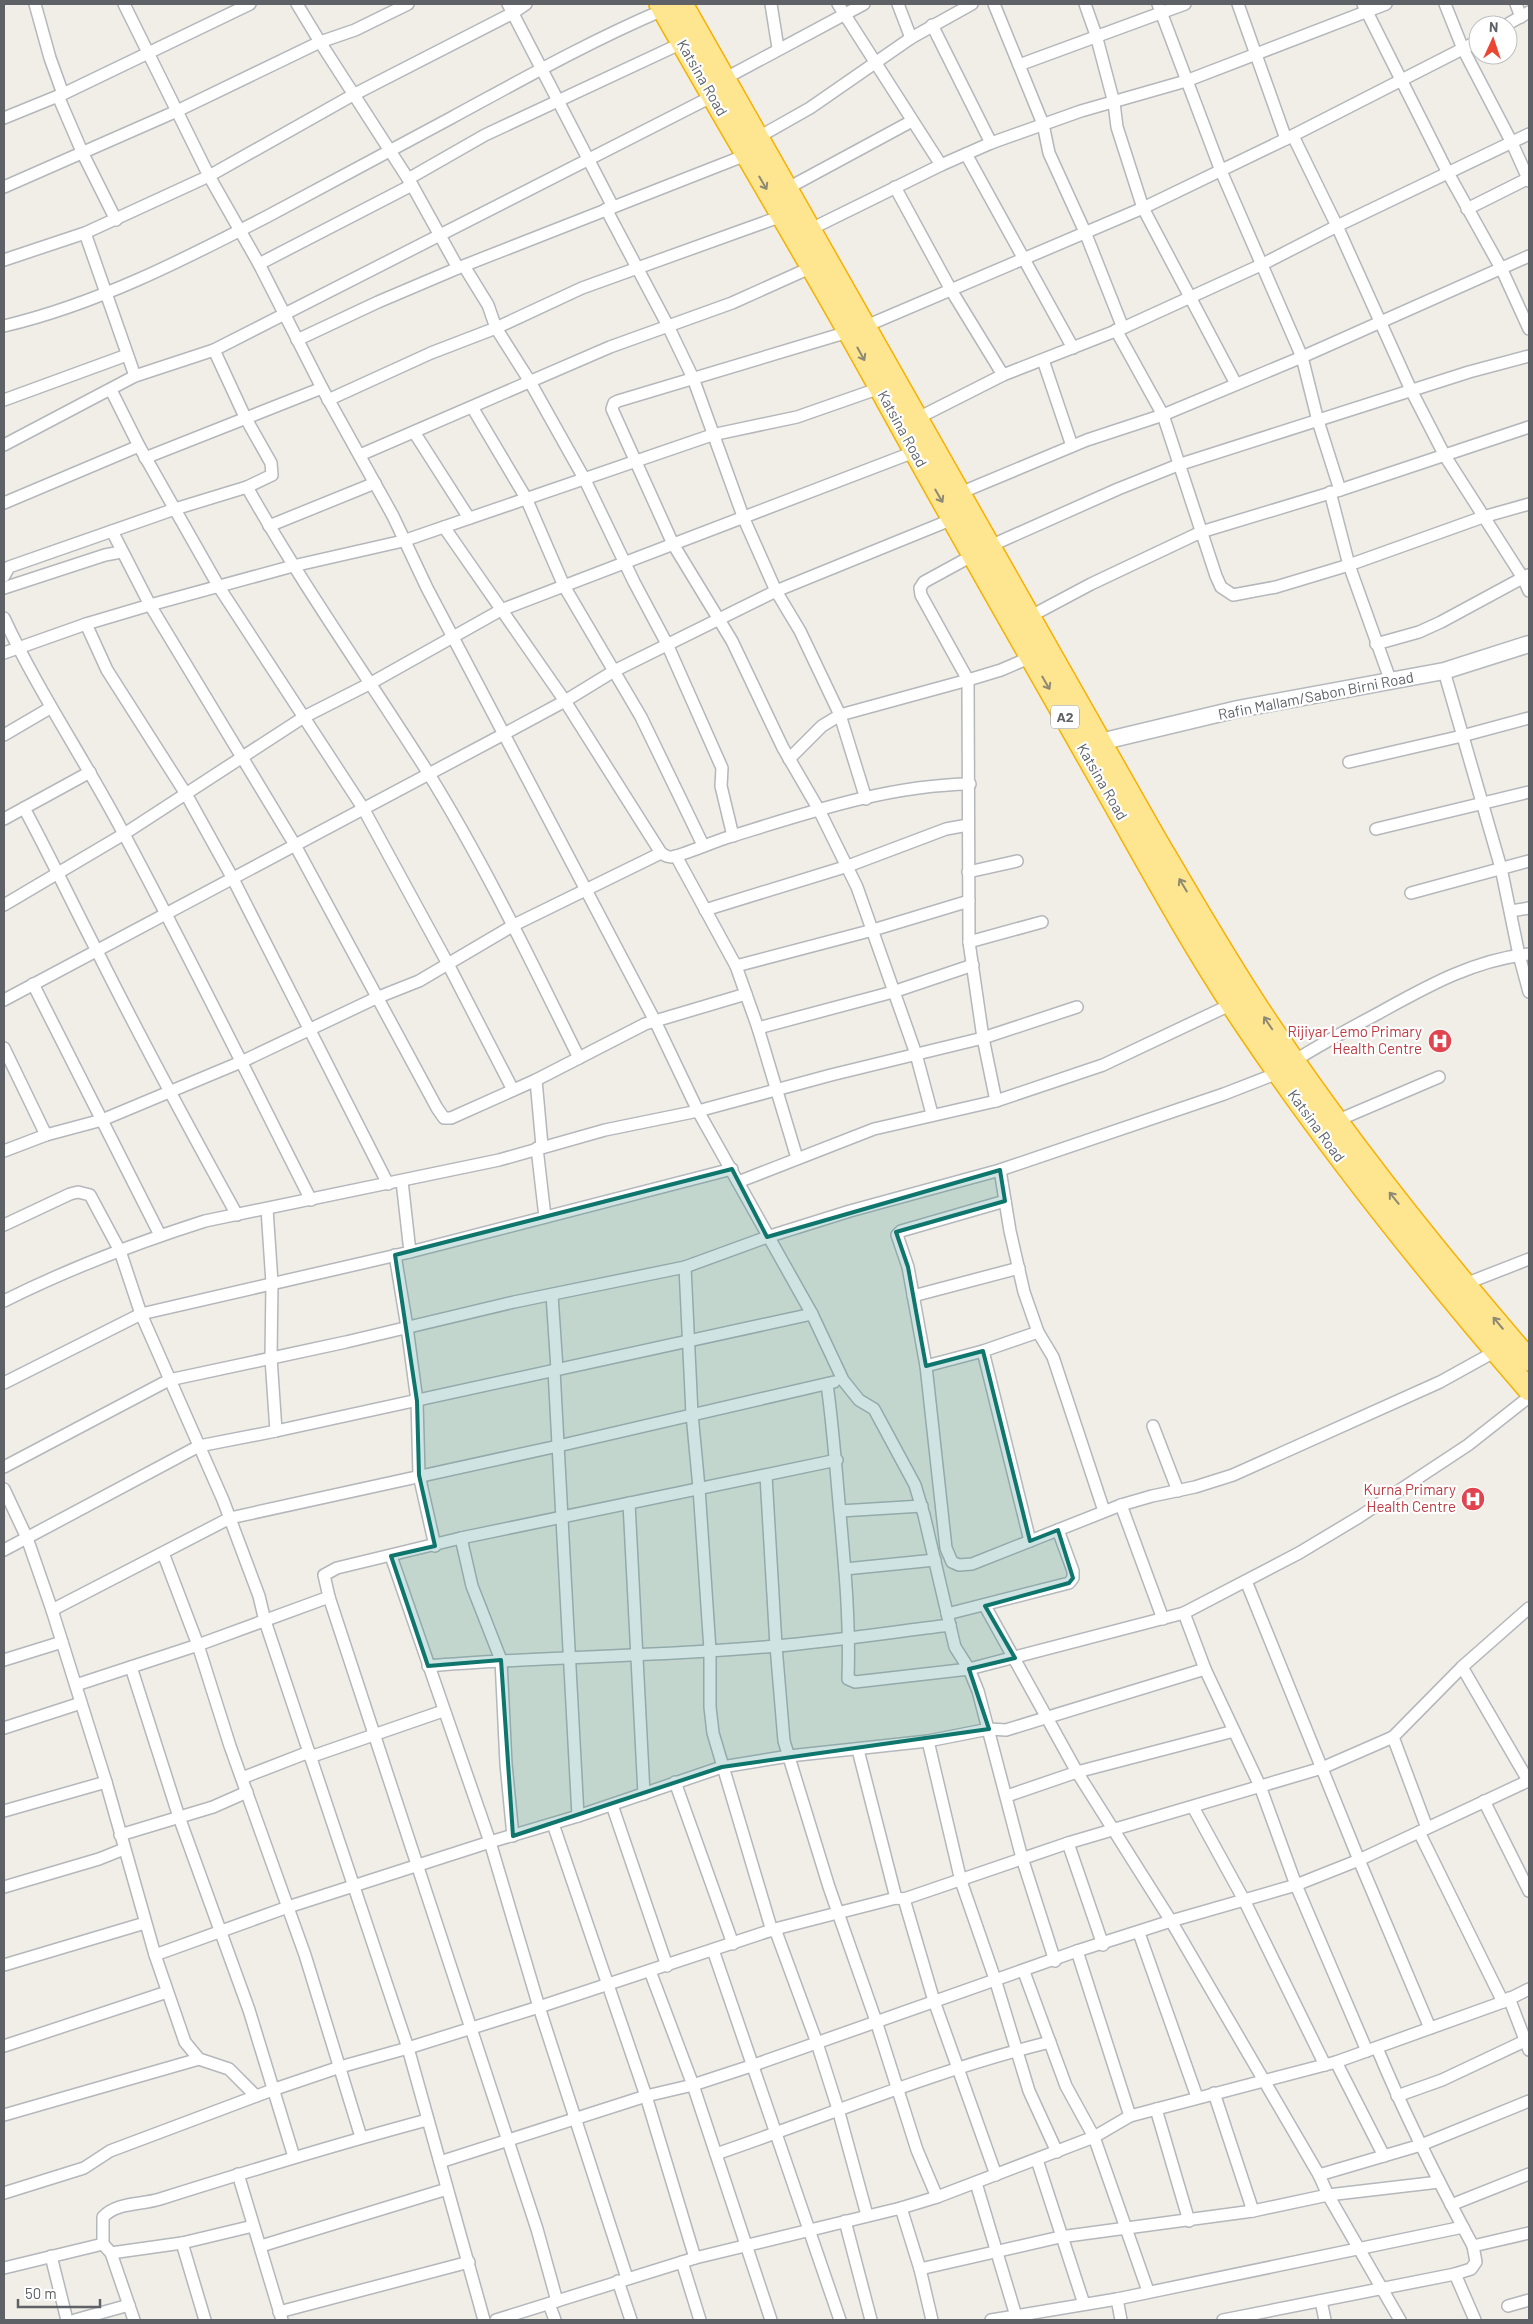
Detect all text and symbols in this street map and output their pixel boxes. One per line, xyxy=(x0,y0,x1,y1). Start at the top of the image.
north arrow xyxy=(1468,15,1518,65)
text: N xyxy=(1489,18,1499,35)
street label: Katsina Road xyxy=(674,36,732,119)
one-way arrow xyxy=(758,175,768,189)
one-way arrow xyxy=(856,346,866,361)
street label: Katsina Road xyxy=(874,387,931,470)
one-way arrow xyxy=(935,488,945,503)
street label: Rafin Mallam/Sabon Birni Road xyxy=(1216,667,1415,723)
one-way arrow xyxy=(1041,675,1051,690)
road number: A2 xyxy=(1051,706,1079,729)
street label: Katsina Road xyxy=(1074,740,1132,823)
one-way arrow xyxy=(1177,879,1187,893)
one-way arrow xyxy=(1263,1016,1273,1030)
place label: Rijiyar Lemo Primary Health Centre xyxy=(1288,1022,1422,1057)
hospital icon: Rijiyar Lemo Primary Health Centre xyxy=(1427,1028,1453,1054)
street label: Katsina Road xyxy=(1284,1086,1349,1165)
one-way arrow xyxy=(1388,1191,1399,1204)
one-way arrow xyxy=(1492,1316,1503,1329)
place label: Kurna Primary Health Centre xyxy=(1364,1480,1456,1515)
hospital icon: Kurna Primary Health Centre xyxy=(1460,1486,1486,1512)
scale bar xyxy=(18,2276,100,2308)
text: 50 m xyxy=(25,2284,57,2302)

